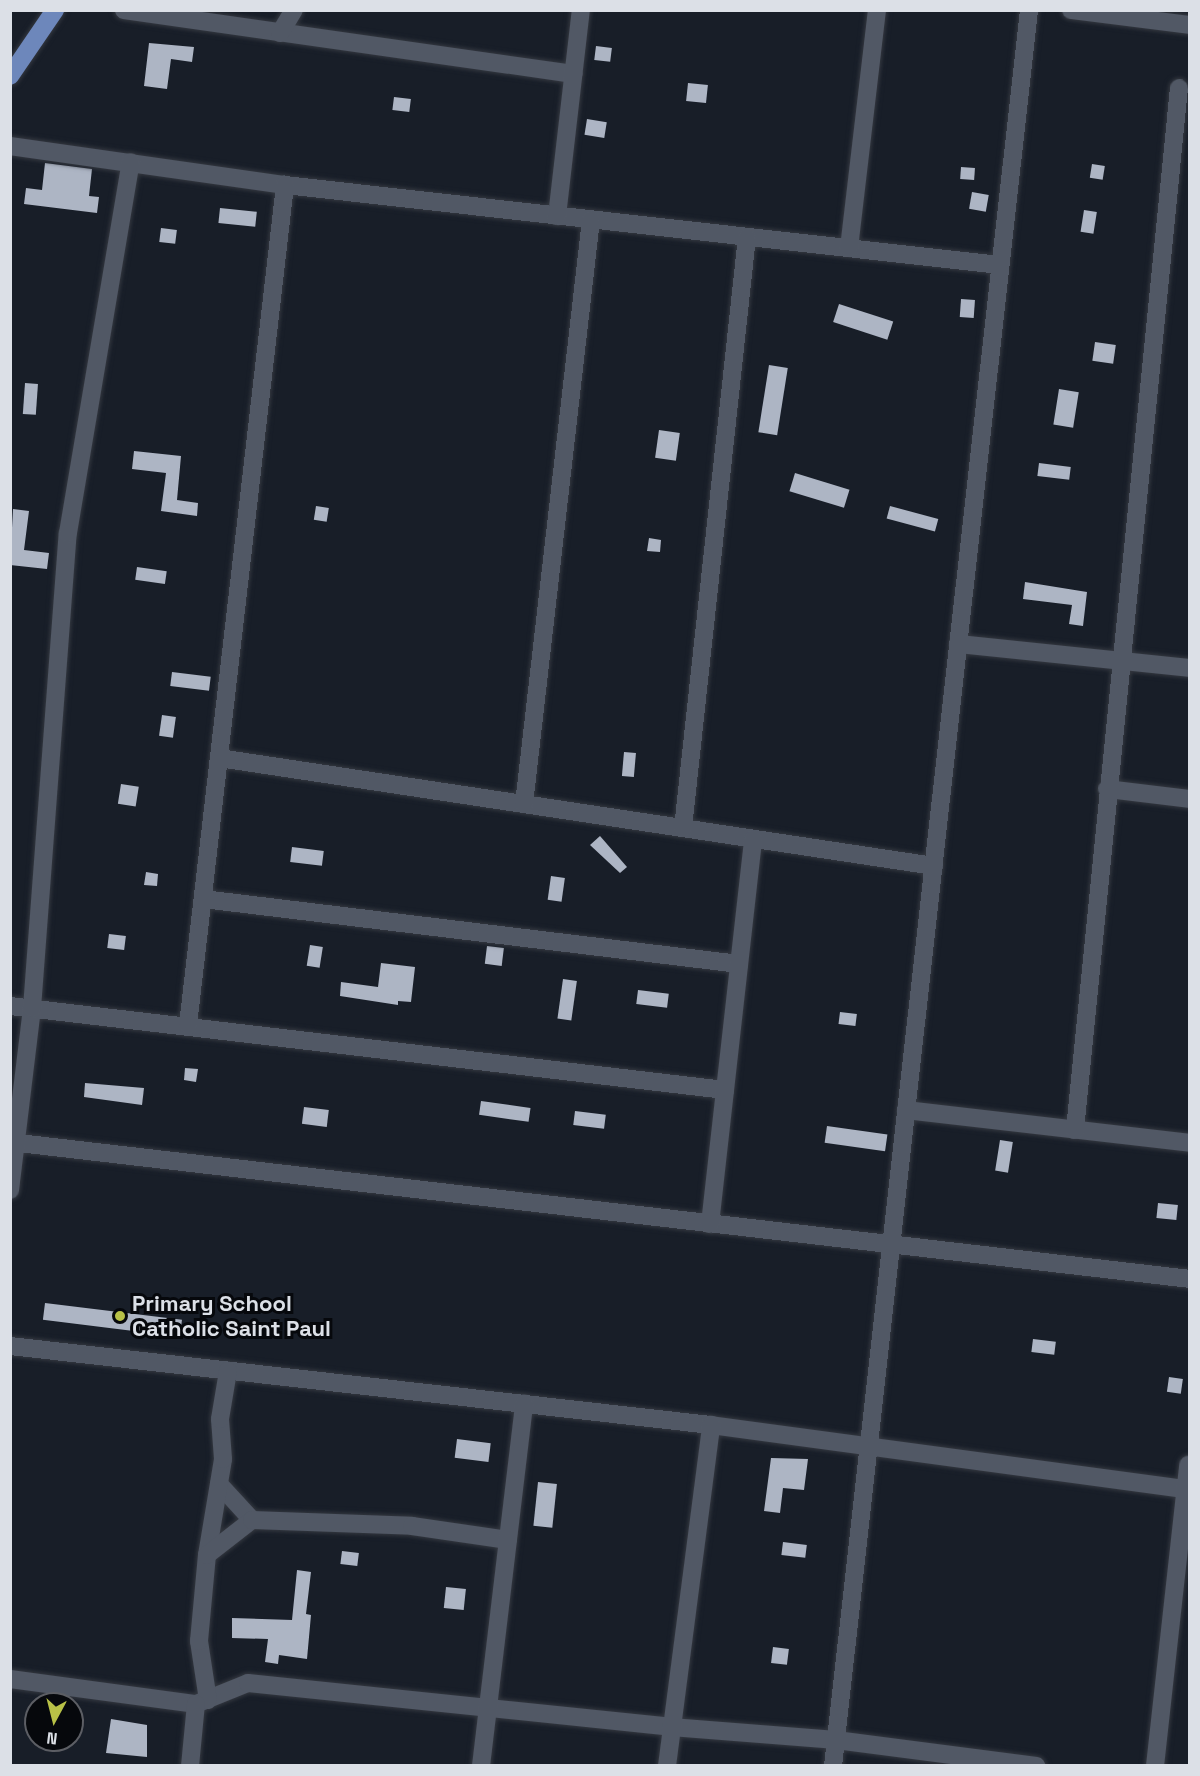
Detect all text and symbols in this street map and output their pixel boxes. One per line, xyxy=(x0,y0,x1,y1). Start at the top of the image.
place label: Primary School Catholic Saint Paul xyxy=(132,1290,331,1342)
marker: Primary School Catholic Saint Paul xyxy=(113,1309,127,1323)
north arrow xyxy=(24,1692,84,1752)
text: N xyxy=(45,1727,59,1749)

